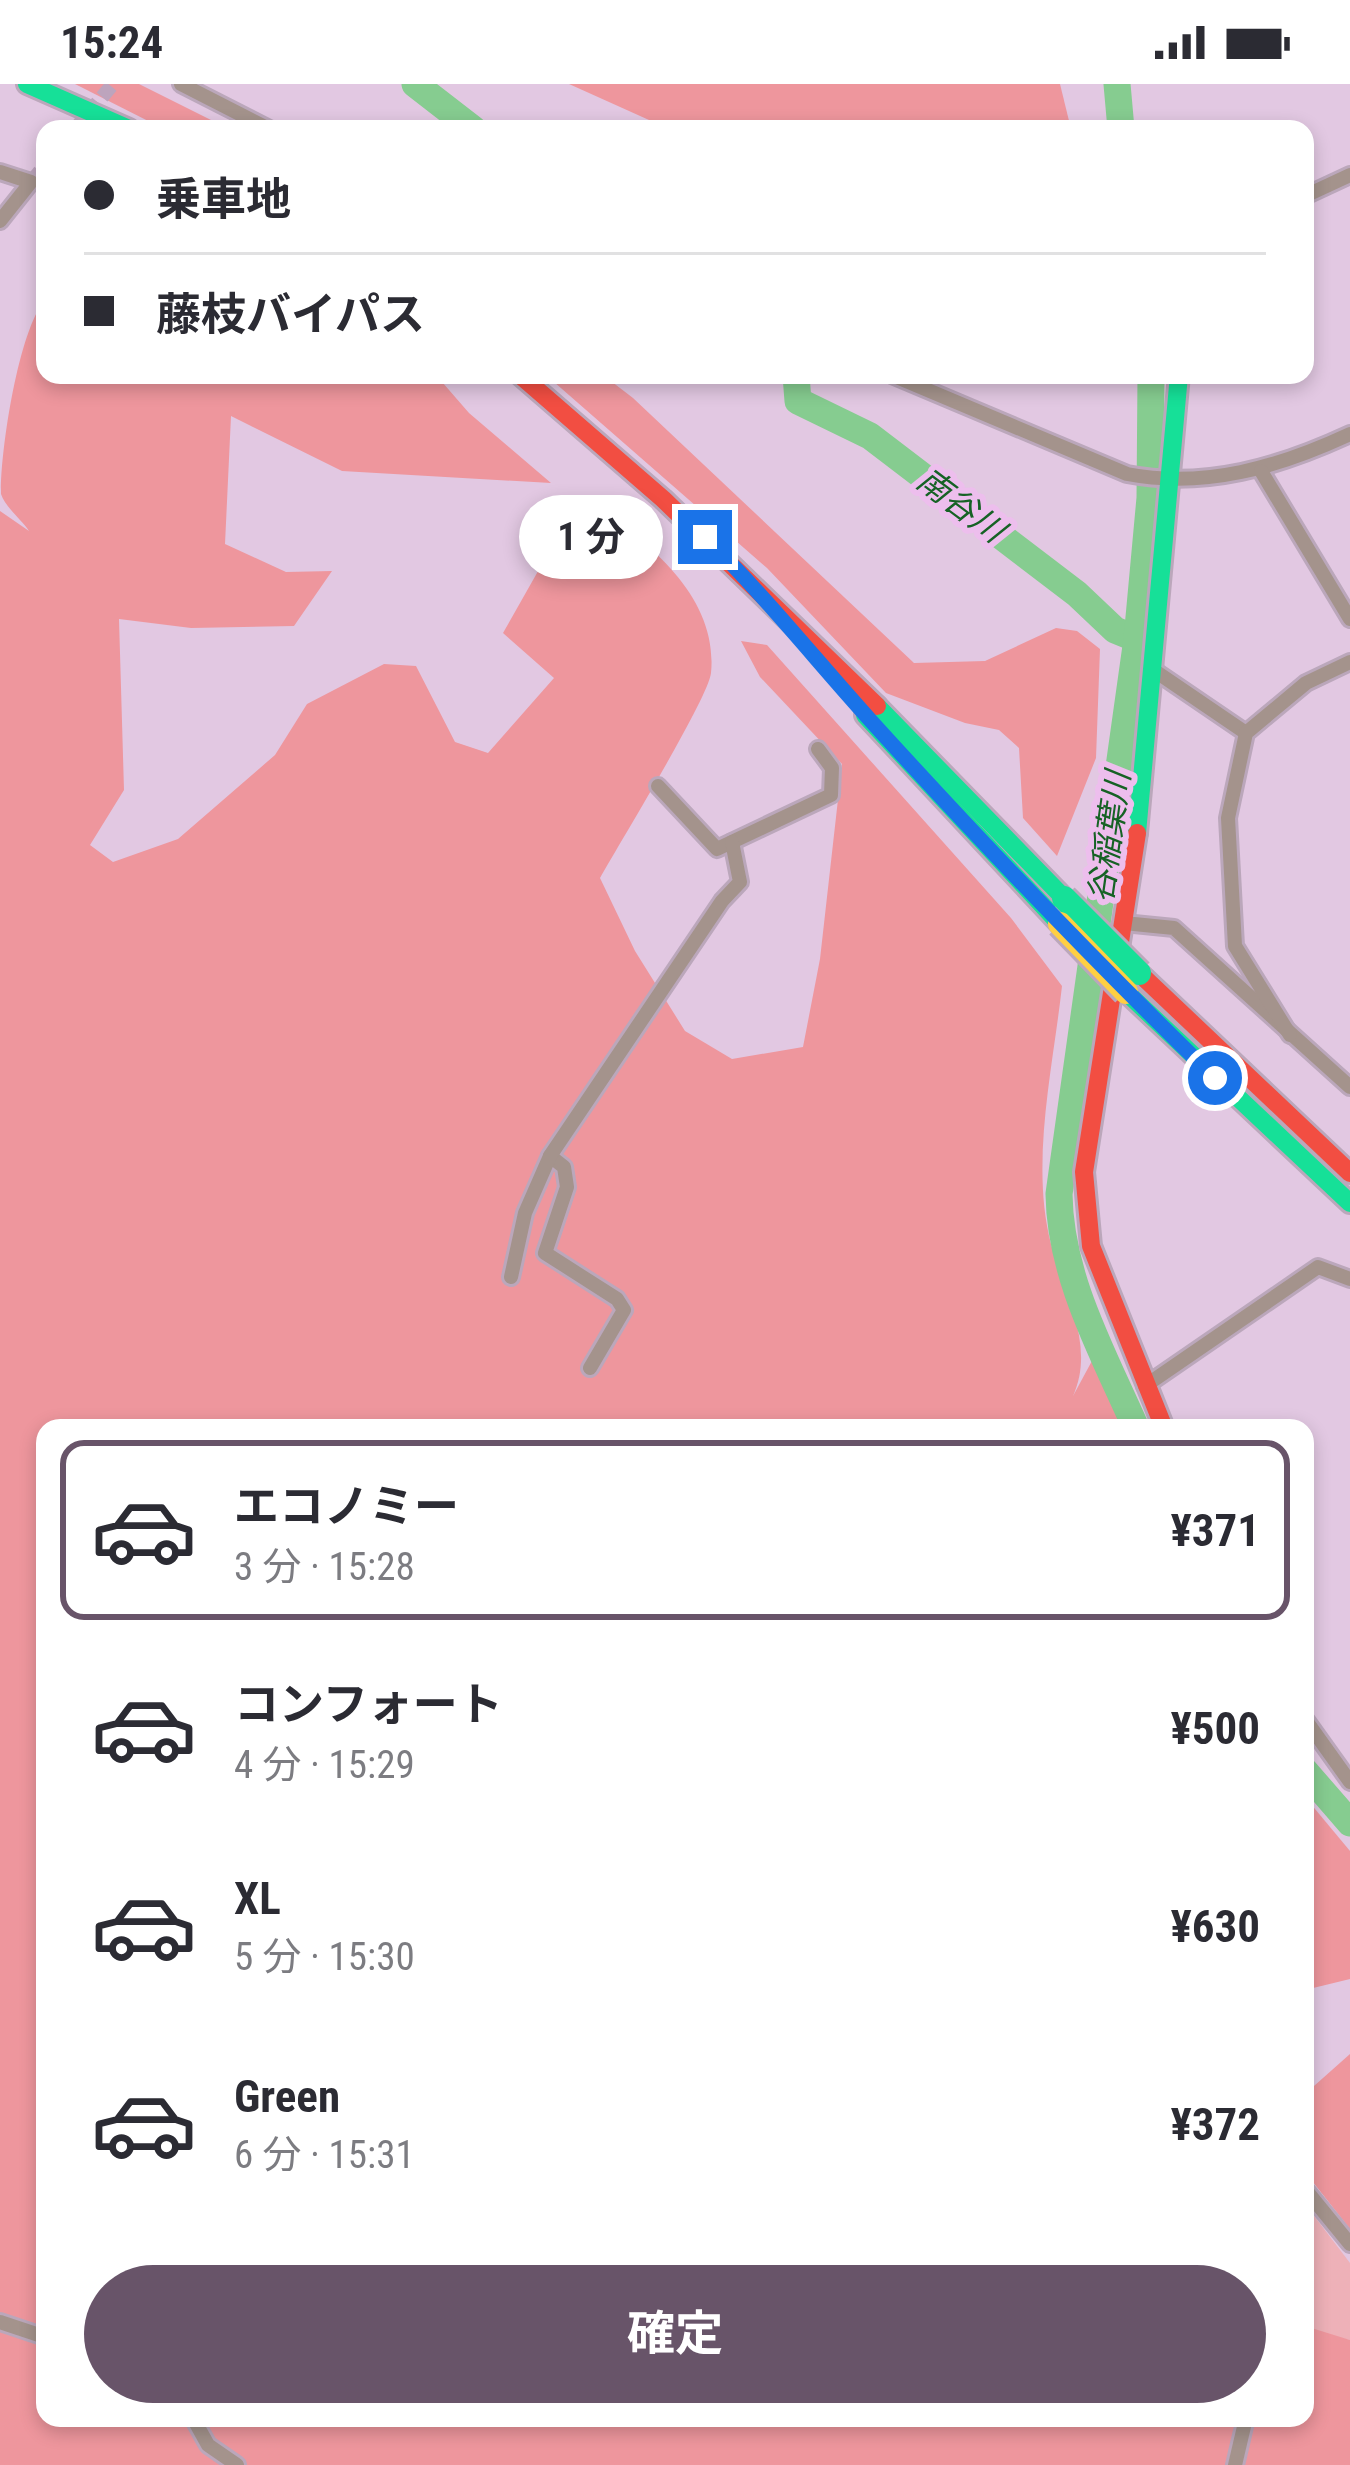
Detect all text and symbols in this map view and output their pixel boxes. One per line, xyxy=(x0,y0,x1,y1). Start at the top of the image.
text: 15:24 xyxy=(60,16,163,69)
text: 乗車地 xyxy=(156,173,291,226)
text: 藤枝バイパス xyxy=(156,288,425,341)
water label: 南谷川 xyxy=(910,460,1015,552)
callout: 1 分 xyxy=(519,495,663,579)
route end xyxy=(678,510,732,564)
text: 1 分 xyxy=(557,514,625,560)
water label: 谷稲葉川 xyxy=(1081,766,1138,905)
route start xyxy=(1188,1051,1242,1105)
icon: car xyxy=(90,1476,198,1584)
text: エコノミー xyxy=(234,1480,459,1533)
text: ¥371 xyxy=(1170,1504,1260,1557)
text: 3 分 · 15:28 xyxy=(234,1544,415,1590)
icon: car xyxy=(90,1674,198,1782)
text: コンフォート xyxy=(234,1678,503,1731)
text: ¥500 xyxy=(1170,1702,1260,1755)
text: 4 分 · 15:29 xyxy=(234,1742,415,1788)
icon: car xyxy=(90,1872,198,1980)
text: XL xyxy=(234,1872,281,1925)
text: ¥630 xyxy=(1170,1900,1260,1953)
text: 5 分 · 15:30 xyxy=(234,1934,415,1980)
icon: car xyxy=(90,2070,198,2178)
text: Green xyxy=(234,2070,340,2123)
text: ¥372 xyxy=(1170,2098,1260,2151)
text: 6 分 · 15:31 xyxy=(234,2132,415,2178)
button: 確定 xyxy=(84,2265,1266,2403)

